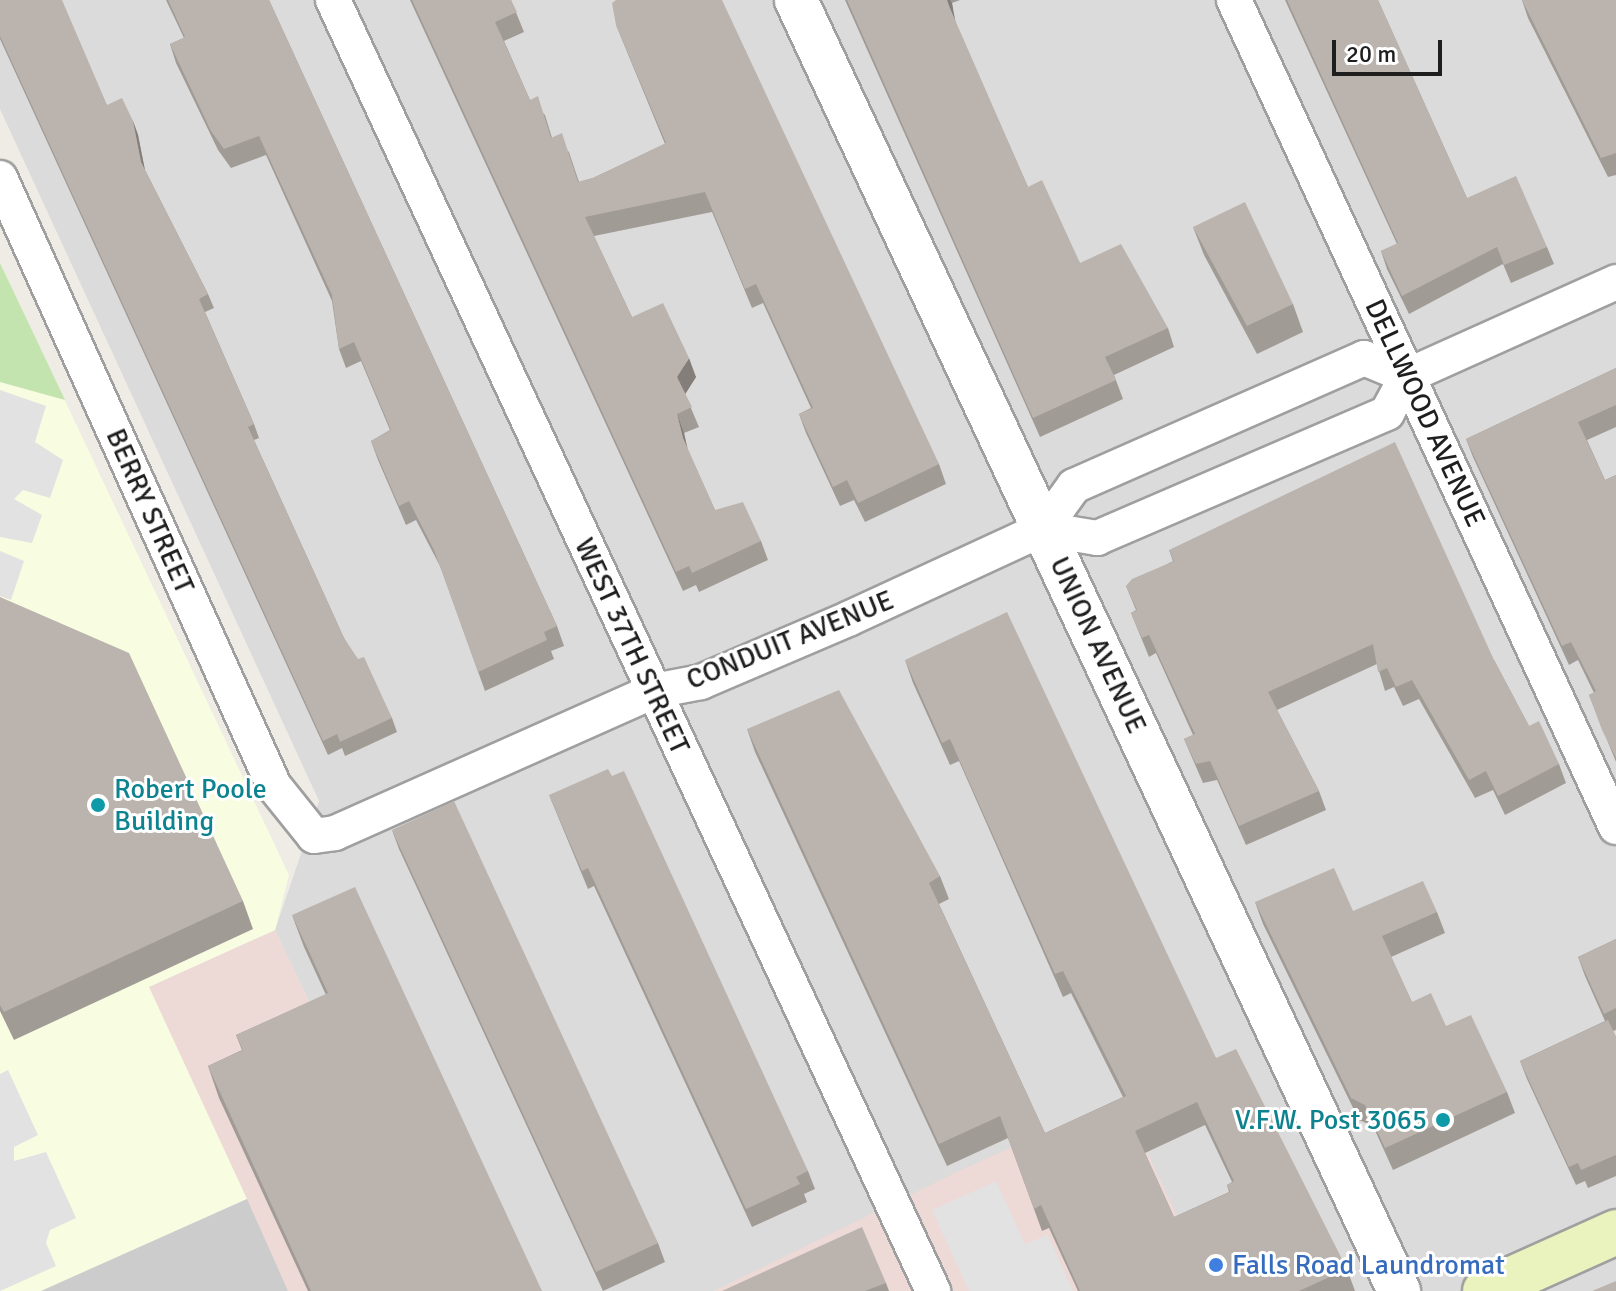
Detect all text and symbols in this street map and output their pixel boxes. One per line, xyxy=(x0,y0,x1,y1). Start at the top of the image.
scale bar xyxy=(1336,24,1446,74)
text: 20 m xyxy=(1346,39,1396,69)
street label: DELLWOOD AVENUE xyxy=(1357,294,1493,532)
street label: BERRY STREET xyxy=(99,423,201,599)
street label: WEST 37TH STREET xyxy=(567,533,697,759)
street label: UNION AVENUE xyxy=(1042,551,1154,739)
street label: CONDUIT AVENUE xyxy=(682,583,898,697)
place label: Robert Poole Building xyxy=(114,772,267,838)
marker: Robert Poole Building xyxy=(89,796,107,814)
place label: V.F.W. Post 3065 xyxy=(1235,1103,1427,1137)
marker: V.F.W. Post 3065 xyxy=(1434,1111,1452,1129)
place label: Falls Road Laundromat xyxy=(1232,1248,1505,1282)
marker: Falls Road Laundromat xyxy=(1207,1256,1225,1274)

